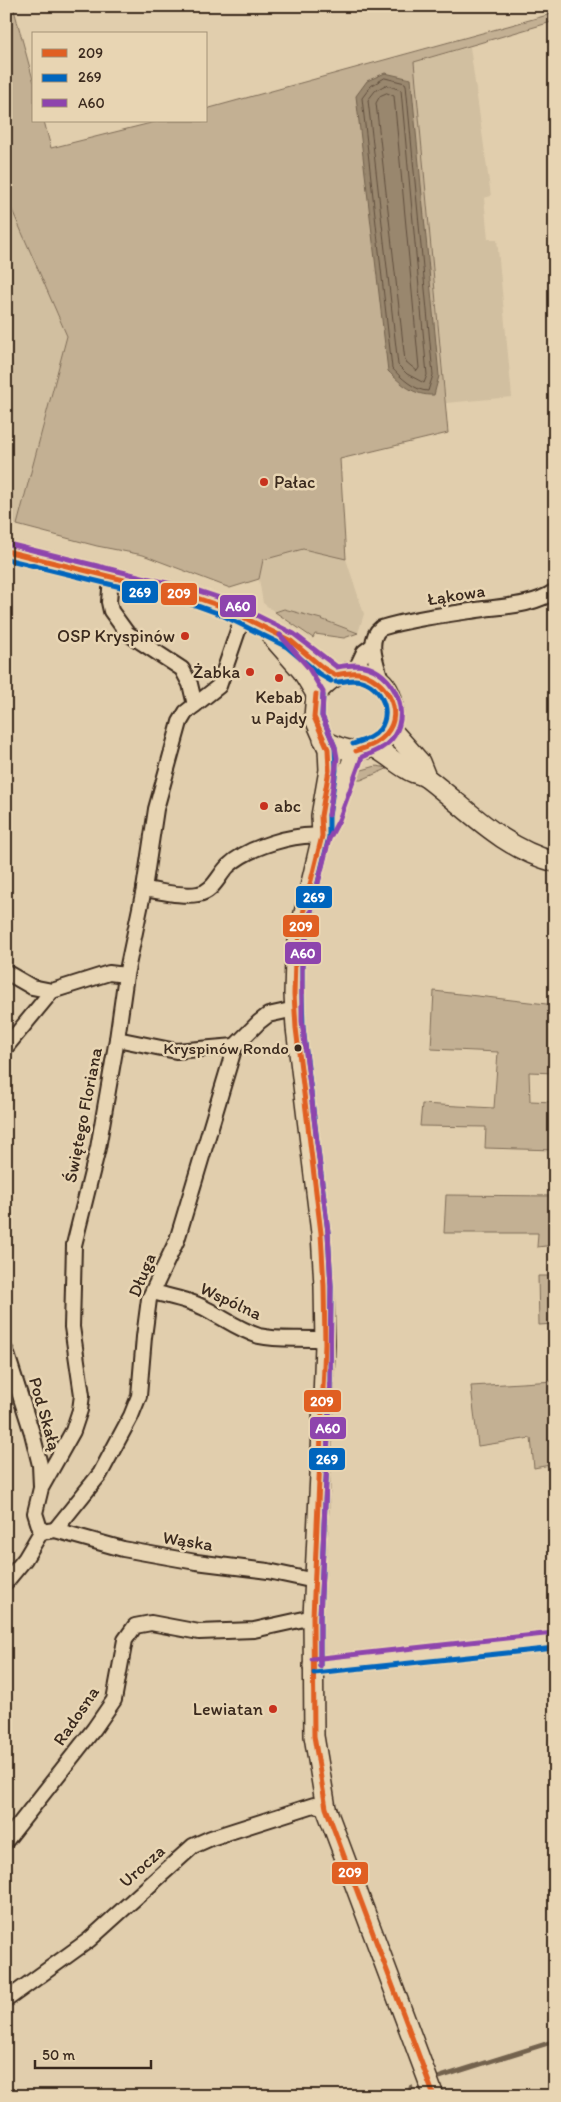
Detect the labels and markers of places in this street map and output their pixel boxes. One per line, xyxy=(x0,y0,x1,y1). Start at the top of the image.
place label: Pałac xyxy=(274,471,316,493)
marker: Pałac xyxy=(258,476,270,488)
place label: OSP Kryspinów xyxy=(57,625,175,647)
marker: OSP Kryspinów xyxy=(179,630,191,642)
place label: Żabka xyxy=(193,661,240,683)
marker: Żabka xyxy=(244,666,256,678)
marker: Kebab u Pajdy xyxy=(273,672,285,684)
place label: Kebab u Pajdy xyxy=(251,686,307,729)
place label: abc xyxy=(274,795,301,817)
marker: abc xyxy=(258,800,270,812)
place label: Kryspinów Rondo xyxy=(163,1038,289,1058)
marker: Kryspinów Rondo xyxy=(293,1043,303,1053)
place label: Lewiatan xyxy=(193,1698,263,1720)
marker: Lewiatan xyxy=(267,1703,279,1715)

